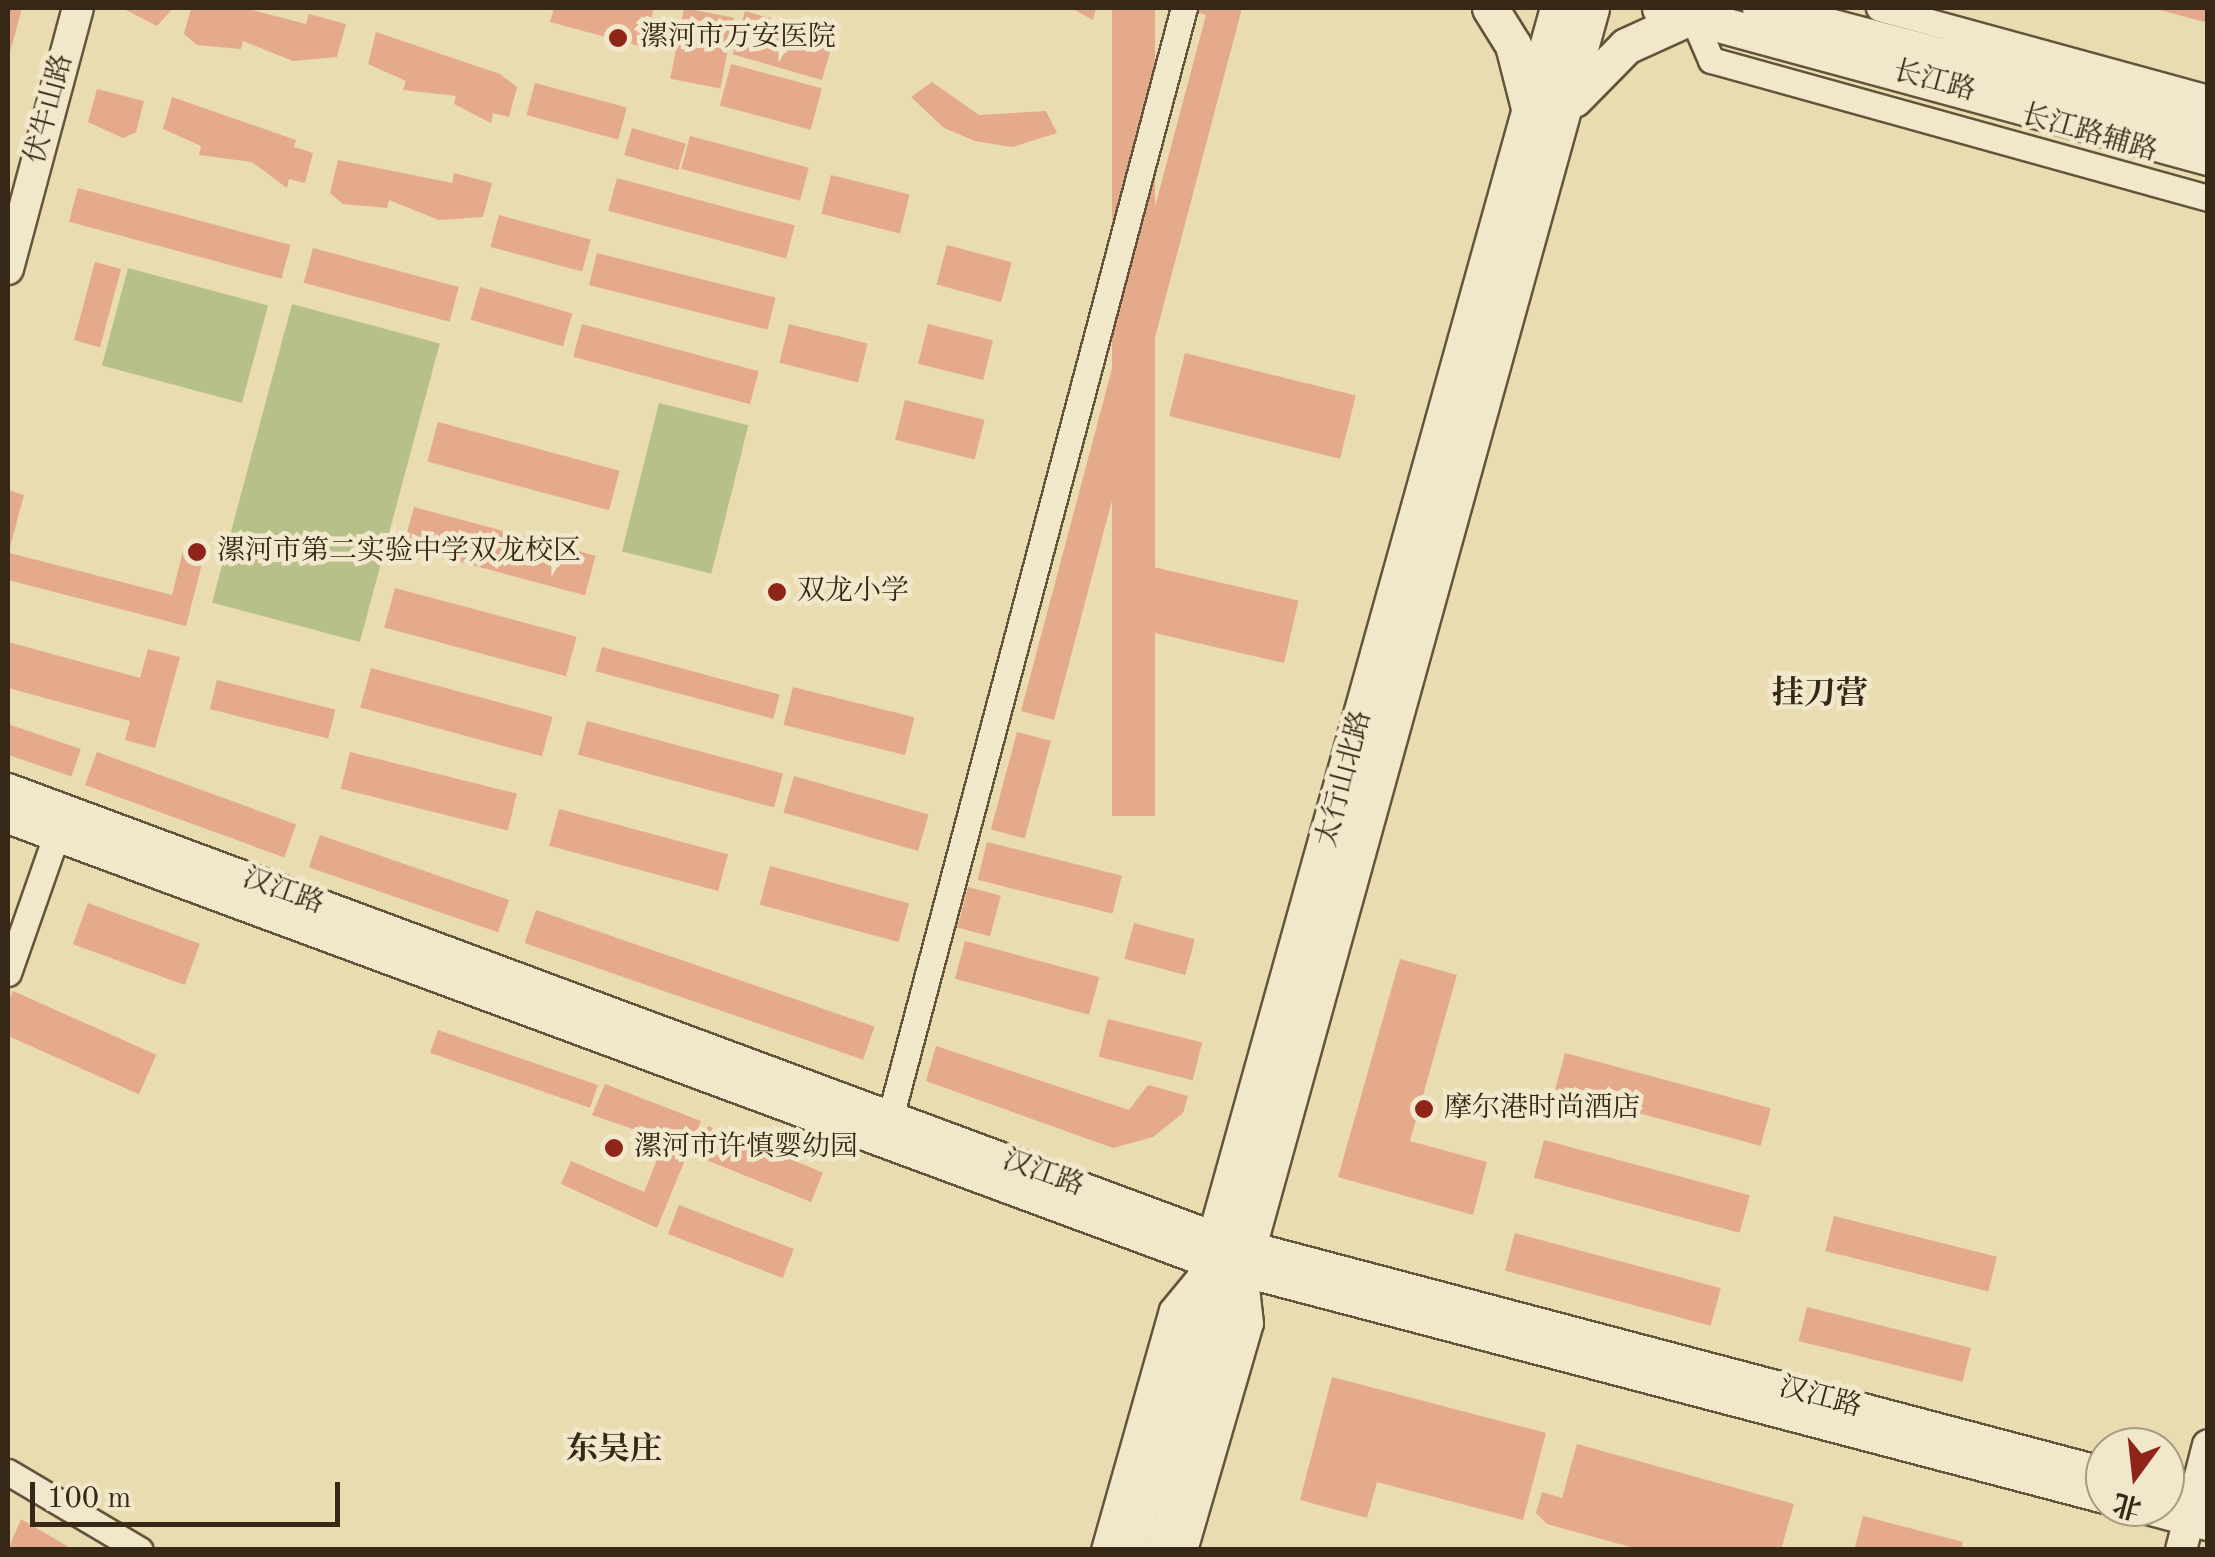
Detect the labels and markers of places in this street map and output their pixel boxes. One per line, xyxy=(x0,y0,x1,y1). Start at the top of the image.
place label: 漯河市万安医院 xyxy=(640,21,836,55)
marker: 漯河市万安医院 xyxy=(605,25,631,51)
place label: 漯河市第二实验中学双龙校区 xyxy=(217,535,581,569)
marker: 漯河市第二实验中学双龙校区 xyxy=(186,541,208,563)
place label: 双龙小学 xyxy=(797,575,909,609)
marker: 双龙小学 xyxy=(766,581,788,603)
place label: 摩尔港时尚酒店 xyxy=(1444,1092,1640,1126)
marker: 摩尔港时尚酒店 xyxy=(1413,1098,1435,1120)
place label: 漯河市许慎婴幼园 xyxy=(634,1131,858,1165)
marker: 漯河市许慎婴幼园 xyxy=(603,1137,625,1159)

